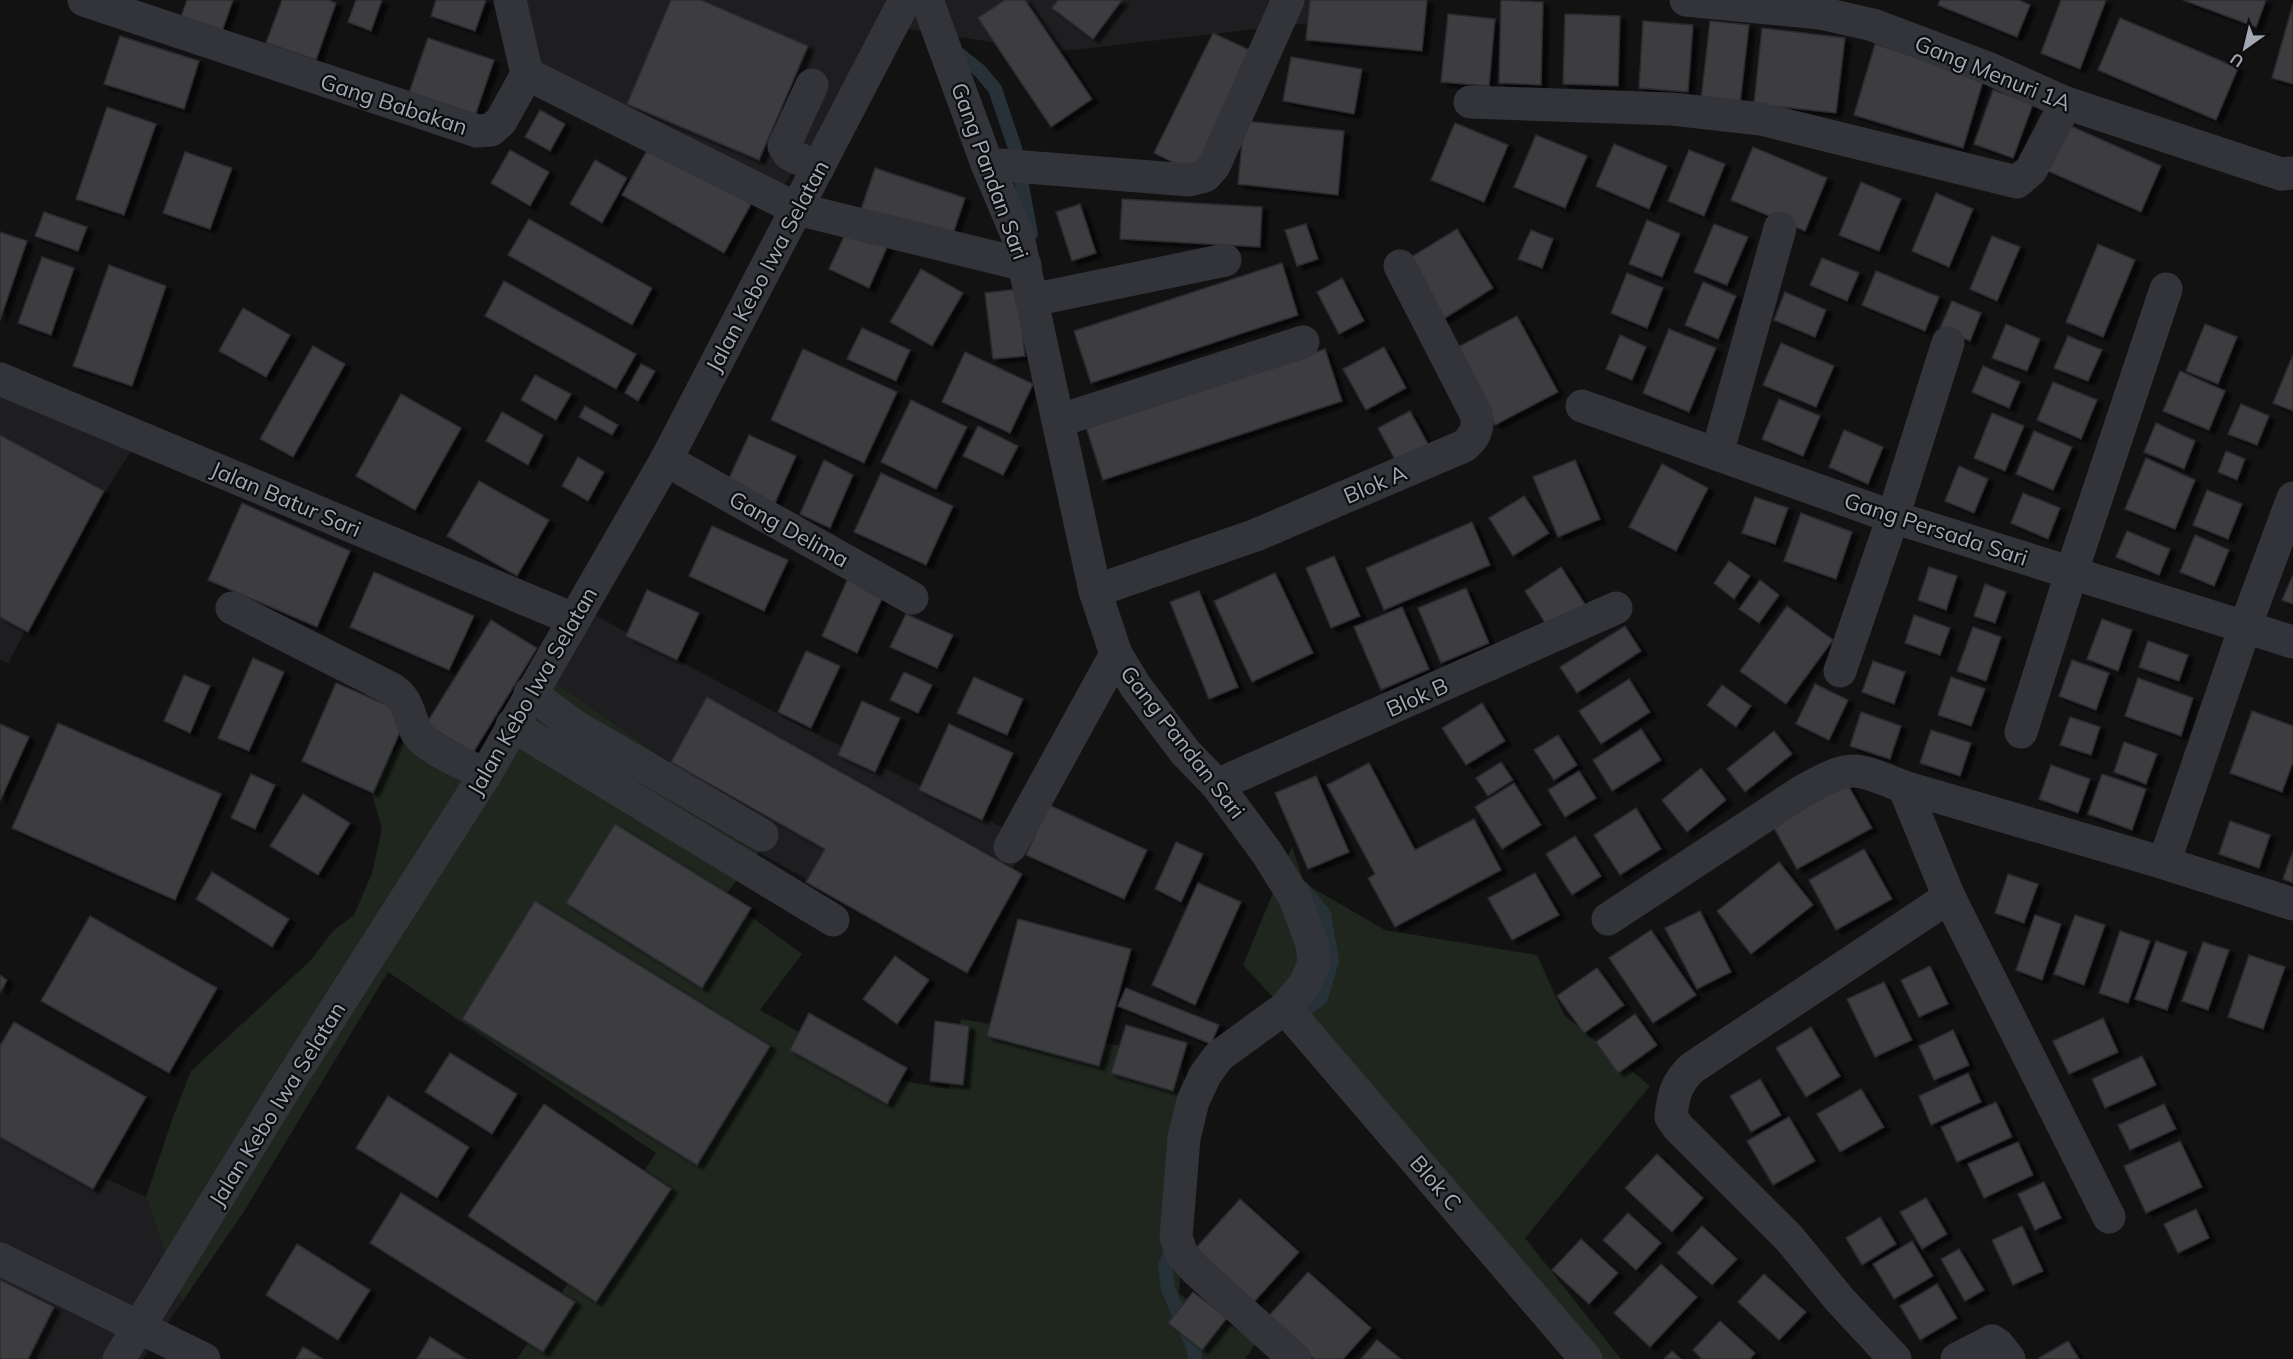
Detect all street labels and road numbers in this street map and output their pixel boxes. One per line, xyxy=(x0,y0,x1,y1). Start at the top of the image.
street label: Gang Menuri 1A xyxy=(1911,29,2075,117)
street label: Gang Babakan xyxy=(317,67,471,141)
street label: Gang Pandan Sari xyxy=(945,79,1035,263)
street label: Jalan Kebo Iwa Selatan xyxy=(699,155,835,377)
street label: Jalan Batur Sari xyxy=(207,455,365,543)
street label: Blok A xyxy=(1339,458,1411,510)
street label: Gang Delima xyxy=(724,485,854,573)
street label: Gang Persada Sari xyxy=(1841,486,2031,572)
street label: Jalan Kebo Iwa Selatan xyxy=(461,582,603,800)
street label: Gang Pandan Sari xyxy=(1115,660,1251,824)
street label: Blok B xyxy=(1382,671,1452,723)
street label: Jalan Kebo Iwa Selatan xyxy=(203,996,351,1212)
street label: Blok C xyxy=(1404,1149,1468,1217)

